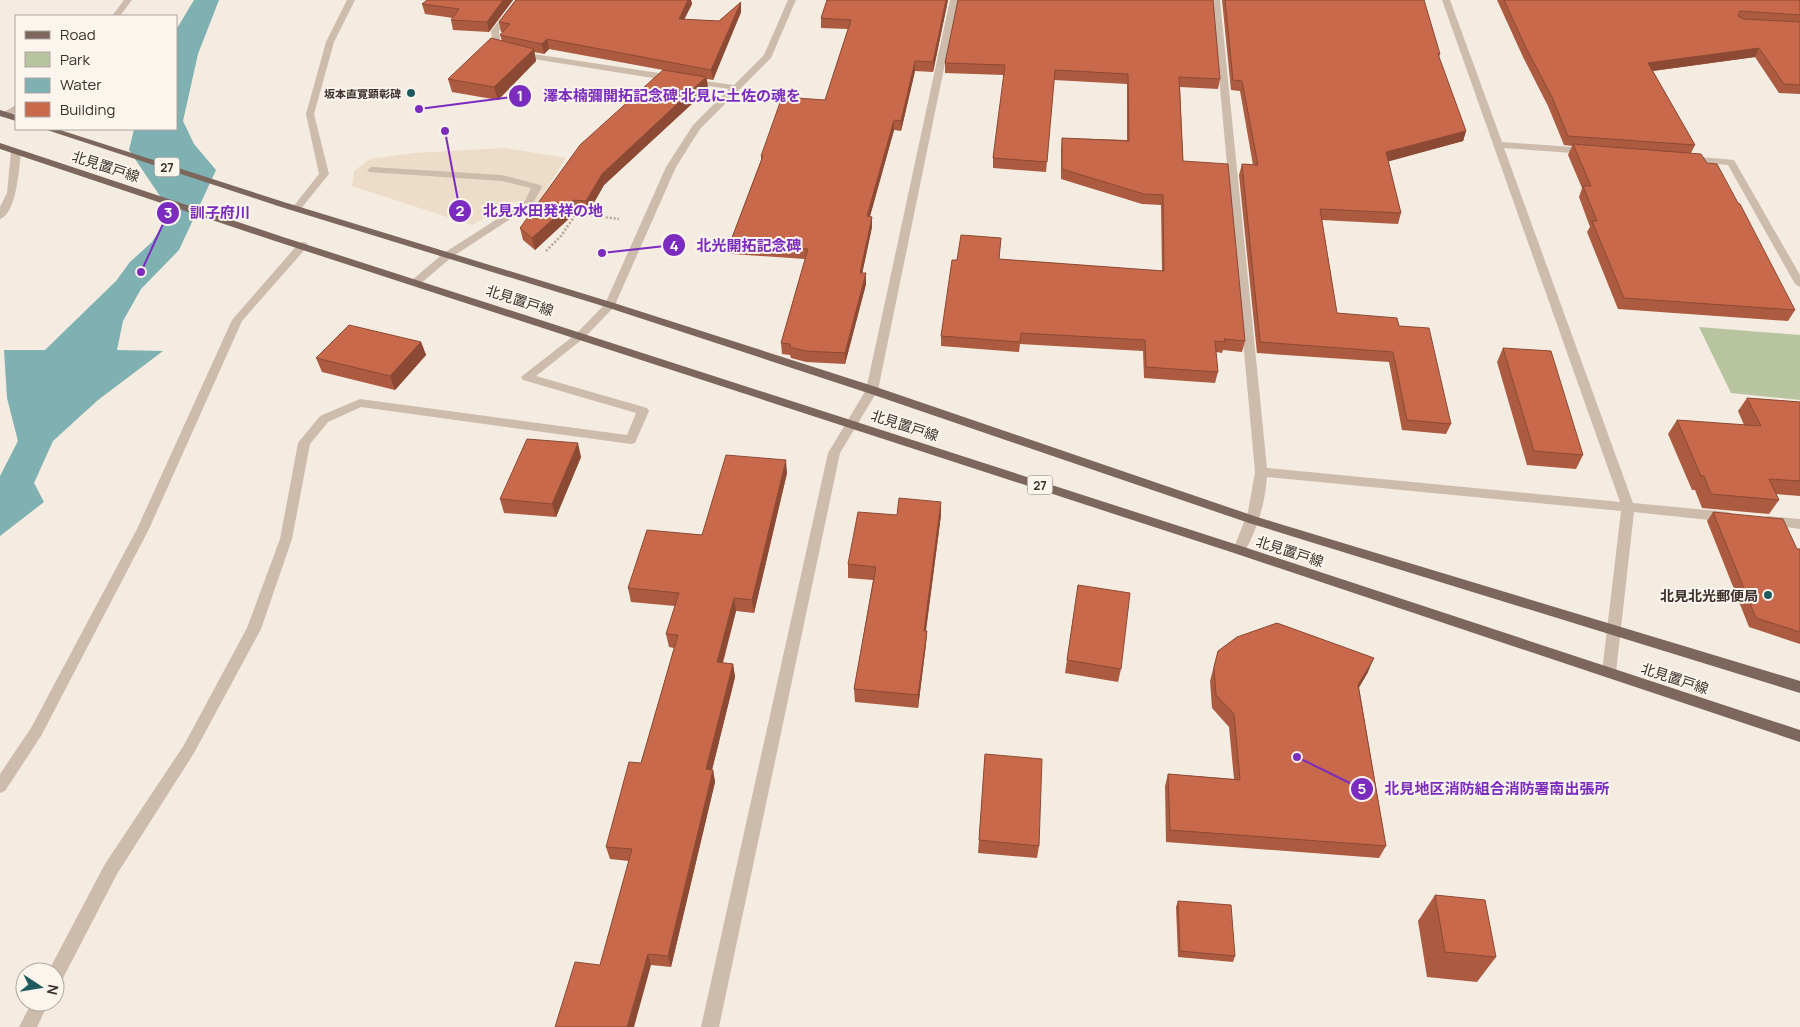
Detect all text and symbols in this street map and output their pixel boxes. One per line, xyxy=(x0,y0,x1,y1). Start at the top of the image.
legend xyxy=(15,15,178,130)
text: Road xyxy=(60,24,96,45)
text: Park xyxy=(60,49,90,70)
text: Water xyxy=(60,74,102,95)
callout: 澤本楠彌開拓記念碑 北見に土佐の魂を xyxy=(508,81,811,111)
text: 1 xyxy=(517,85,523,106)
text: 澤本楠彌開拓記念碑 北見に土佐の魂を xyxy=(543,85,801,106)
place label: 坂本直寛顕彰碑 xyxy=(324,86,401,101)
marker: 坂本直寛顕彰碑 xyxy=(405,87,417,99)
text: Building xyxy=(60,99,115,120)
street label: 北見置戸線 xyxy=(70,146,142,186)
road number: 27 xyxy=(154,158,180,176)
callout: 北見水田発祥の地 xyxy=(448,196,613,226)
callout: 訓子府川 xyxy=(155,198,260,228)
text: 2 xyxy=(456,200,465,221)
text: 北見水田発祥の地 xyxy=(483,200,603,221)
text: 3 xyxy=(164,202,172,223)
text: 訓子府川 xyxy=(190,202,250,223)
callout: 北光開拓記念碑 xyxy=(661,230,811,260)
text: 4 xyxy=(669,235,679,256)
text: 北光開拓記念碑 xyxy=(696,235,802,256)
street label: 北見置戸線 xyxy=(484,280,556,320)
street label: 北見置戸線 xyxy=(869,405,941,445)
road number: 27 xyxy=(1028,476,1052,494)
street label: 北見置戸線 xyxy=(1254,531,1326,571)
place label: 北見北光郵便局 xyxy=(1660,586,1758,605)
marker: 北見北光郵便局 xyxy=(1762,589,1774,601)
street label: 北見置戸線 xyxy=(1639,658,1711,698)
callout: 北見地区消防組合消防署南出張所 xyxy=(1349,774,1619,804)
text: 5 xyxy=(1358,778,1367,799)
text: 北見地区消防組合消防署南出張所 xyxy=(1384,778,1610,799)
north arrow xyxy=(15,962,65,1012)
text: N xyxy=(43,983,64,997)

